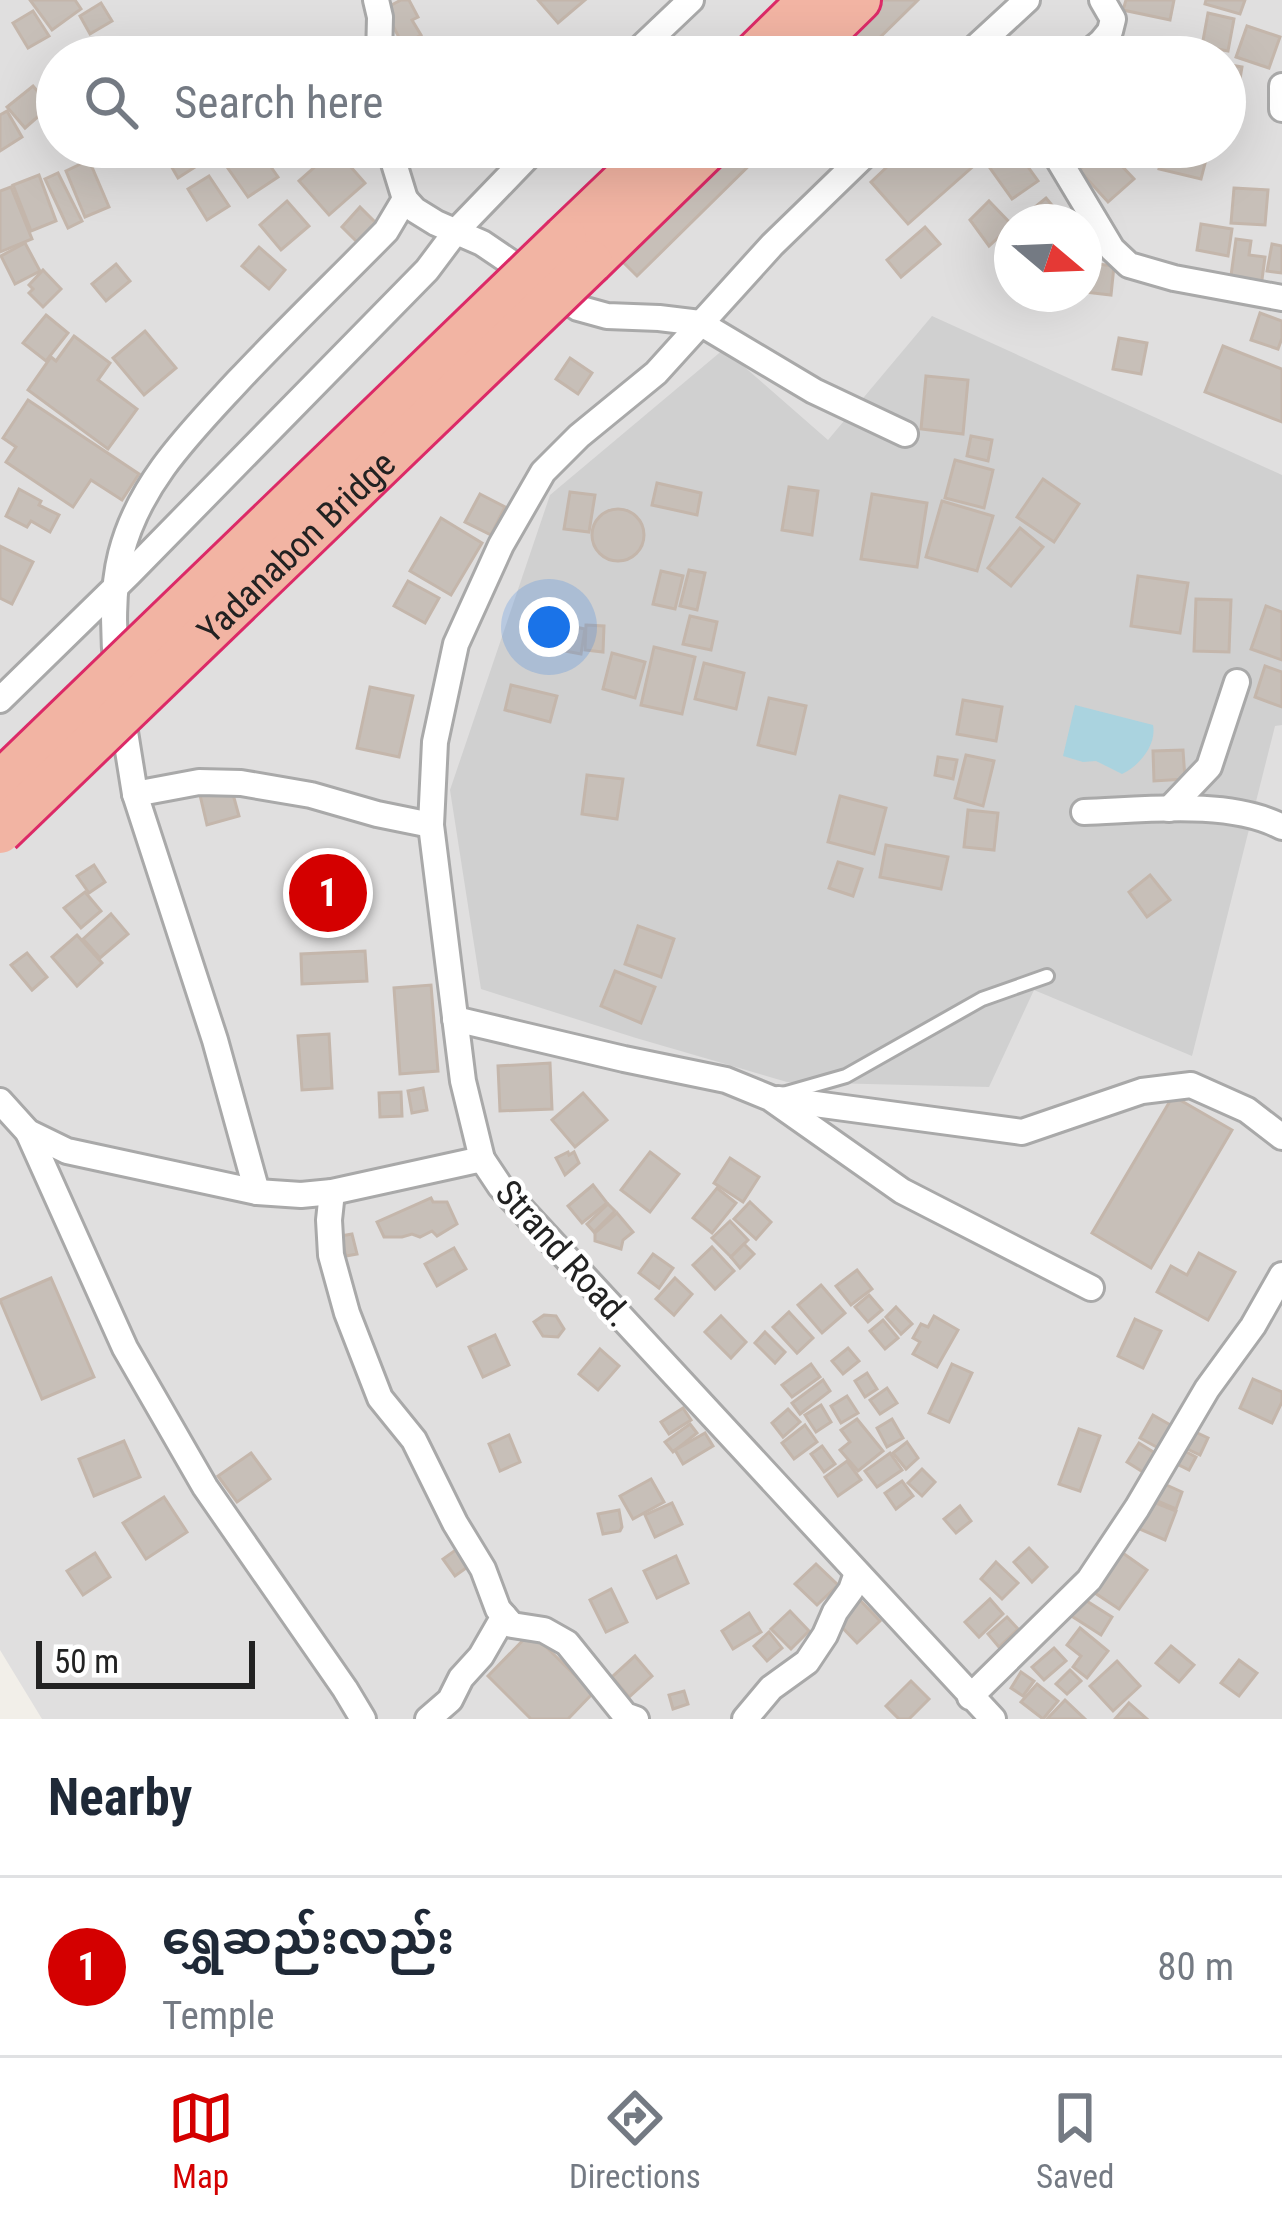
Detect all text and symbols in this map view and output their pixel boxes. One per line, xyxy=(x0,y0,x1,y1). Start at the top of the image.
search box xyxy=(36,36,1246,168)
icon: search xyxy=(78,69,144,135)
text: Search here xyxy=(174,76,383,129)
north arrow xyxy=(994,204,1102,312)
street label: Yadanabon Bridge xyxy=(189,443,404,652)
your location xyxy=(519,597,579,657)
pin: 1 xyxy=(289,848,367,938)
street label: Strand Road. xyxy=(487,1172,640,1335)
scale bar xyxy=(36,1635,255,1688)
text: 50 m xyxy=(54,1642,119,1681)
text: Nearby xyxy=(48,1768,192,1827)
text: ရွှေဆည်းလည်း xyxy=(162,1912,454,1965)
text: 1 xyxy=(77,1944,97,1990)
text: 80 m xyxy=(1157,1944,1234,1990)
text: Temple xyxy=(162,1993,275,2039)
tab: Map xyxy=(168,2085,234,2196)
tab: Directions xyxy=(569,2085,701,2196)
tab: Saved xyxy=(1036,2085,1114,2196)

